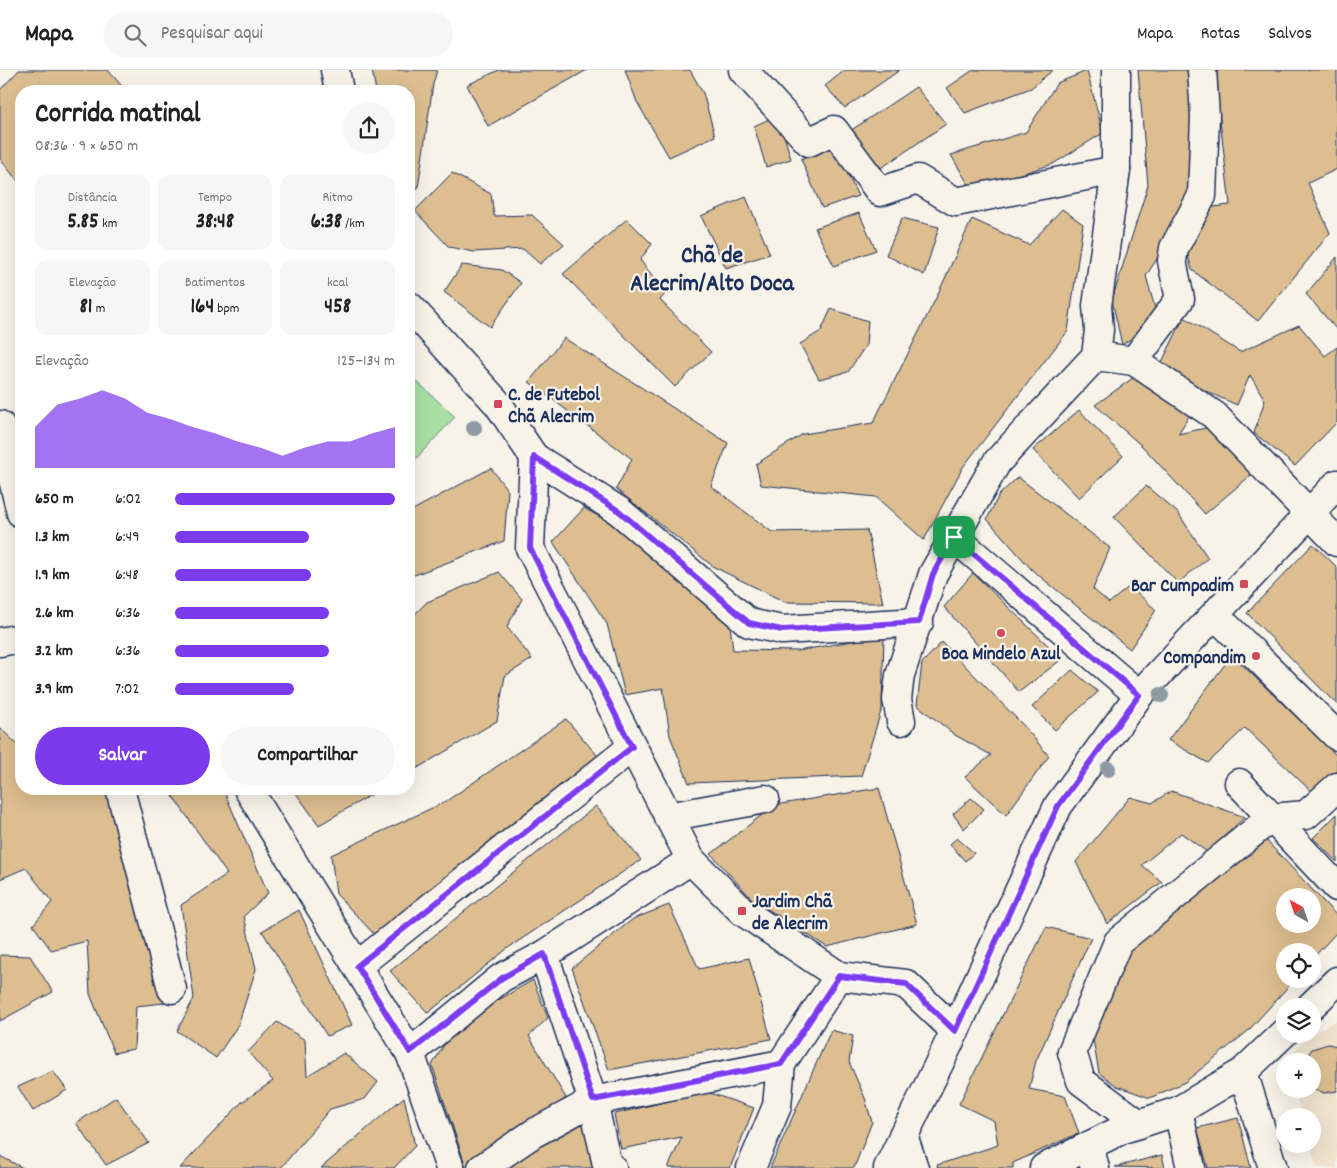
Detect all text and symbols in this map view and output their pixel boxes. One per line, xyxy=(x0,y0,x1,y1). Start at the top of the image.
search box xyxy=(103,12,453,57)
text: Mapa xyxy=(25,18,73,52)
icon: search xyxy=(121,21,149,49)
text: Pesquisar aqui xyxy=(161,21,263,48)
text: Mapa xyxy=(1137,22,1173,47)
text: Rotas xyxy=(1201,22,1240,47)
text: Salvos xyxy=(1268,22,1312,47)
text: Corrida matinal xyxy=(35,96,200,136)
button: share xyxy=(343,102,395,154)
text: 08:36 · 9 × 650 m xyxy=(35,135,138,158)
text: Distância xyxy=(68,188,117,208)
text: Tempo xyxy=(198,188,232,208)
text: Ritmo xyxy=(322,188,353,208)
text: 5.85 xyxy=(67,208,99,238)
text: 38:48 xyxy=(196,208,234,238)
text: 6:38 xyxy=(311,208,342,238)
text: km xyxy=(99,214,117,234)
text: /km xyxy=(342,214,365,234)
district label: Chã de Alecrim/Alto Doca xyxy=(630,240,794,302)
text: Elevação xyxy=(69,273,116,293)
text: Batimentos xyxy=(185,273,245,293)
text: kcal xyxy=(327,273,348,293)
text: 81 xyxy=(79,293,92,323)
text: 164 xyxy=(191,293,214,323)
text: 458 xyxy=(324,293,351,323)
text: m xyxy=(92,299,105,319)
text: bpm xyxy=(214,299,239,319)
text: Elevação xyxy=(35,350,89,373)
text: 125–134 m xyxy=(337,350,395,373)
place label: C. de Futebol Chã Alecrim xyxy=(508,383,600,432)
marker: C. de Futebol Chã Alecrim xyxy=(492,398,504,410)
text: 650 m xyxy=(35,488,74,511)
text: 6:02 xyxy=(115,488,141,511)
pin xyxy=(933,516,975,558)
icon: arrive xyxy=(940,523,968,551)
text: 1.3 km xyxy=(35,526,69,549)
text: 6:49 xyxy=(115,526,139,549)
text: 1.9 km xyxy=(35,564,70,587)
text: 6:48 xyxy=(115,564,139,587)
place label: Bar Cumpadim xyxy=(1131,574,1234,601)
marker: Bar Cumpadim xyxy=(1238,578,1250,590)
text: 2.6 km xyxy=(35,602,74,625)
text: 6:36 xyxy=(115,602,140,625)
marker: Boa Mindelo Azul xyxy=(995,627,1007,639)
text: 3.2 km xyxy=(35,640,73,663)
text: 6:36 xyxy=(115,640,140,663)
place label: Boa Mindelo Azul xyxy=(941,642,1061,669)
place label: Compandim xyxy=(1163,646,1246,673)
marker: Compandim xyxy=(1250,650,1262,662)
text: 3.9 km xyxy=(35,678,73,701)
text: 7:02 xyxy=(115,678,140,701)
button: Salvar xyxy=(35,727,210,785)
button: Compartilhar xyxy=(220,727,395,785)
north arrow xyxy=(1276,888,1321,932)
map controls xyxy=(1276,888,1321,1153)
place label: Jardim Chã de Alecrim xyxy=(752,890,833,939)
marker: Jardim Chã de Alecrim xyxy=(736,905,748,917)
button: locate xyxy=(1276,943,1321,988)
button: layers xyxy=(1276,998,1321,1043)
button: + xyxy=(1276,1053,1321,1098)
button: − xyxy=(1276,1108,1321,1153)

